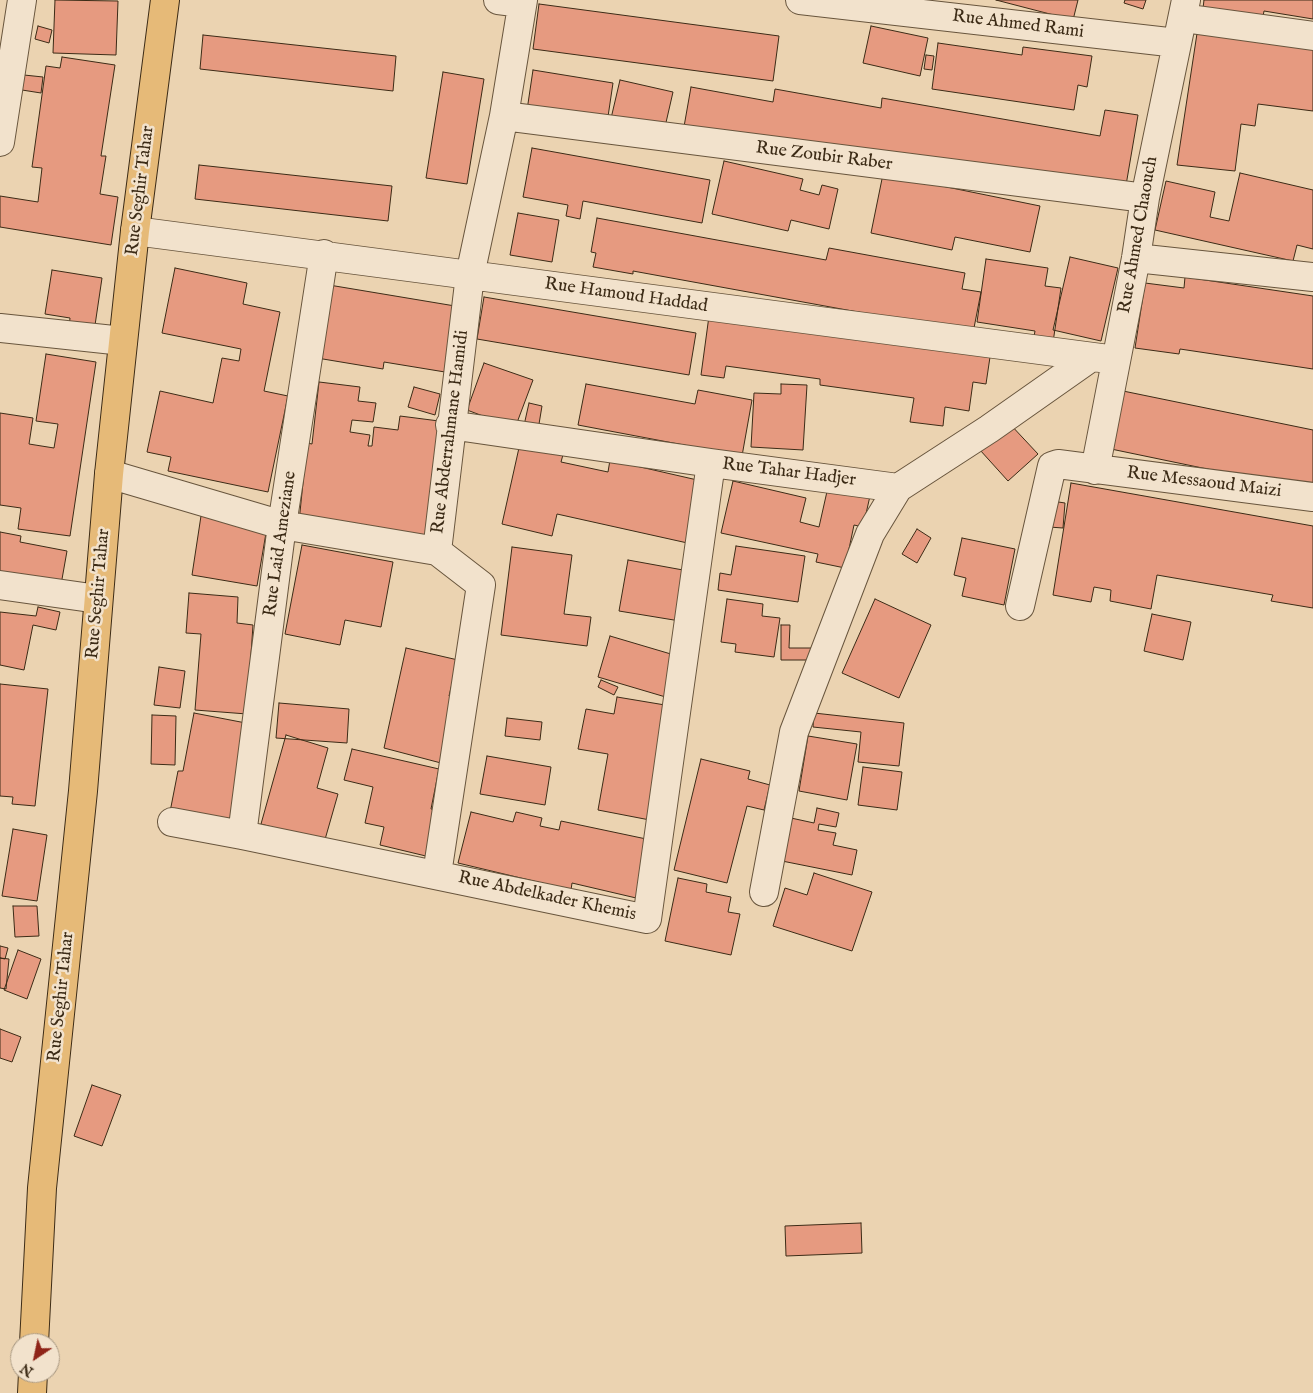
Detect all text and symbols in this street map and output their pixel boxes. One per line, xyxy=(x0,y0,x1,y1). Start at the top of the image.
street label: Rue Ahmed Rami xyxy=(951,6,1085,44)
street label: Rue Seghir Tahar xyxy=(122,125,160,257)
street label: Rue Zoubir Raber xyxy=(754,138,894,176)
street label: Rue Ahmed Chaouch xyxy=(1115,155,1163,315)
street label: Rue Hamoud Haddad xyxy=(543,274,709,318)
street label: Rue Abderrahmane Hamidi xyxy=(428,329,474,535)
street label: Rue Tahar Hadjer xyxy=(721,454,857,492)
street label: Rue Messaoud Maizi xyxy=(1125,463,1283,503)
street label: Rue Laid Ameziane xyxy=(260,470,302,618)
street label: Rue Seghir Tahar xyxy=(83,528,115,660)
street label: Rue Abdelkader Khemis xyxy=(456,868,638,926)
street label: Rue Seghir Tahar xyxy=(44,931,80,1063)
north arrow xyxy=(10,1333,60,1383)
text: N xyxy=(17,1359,37,1380)

